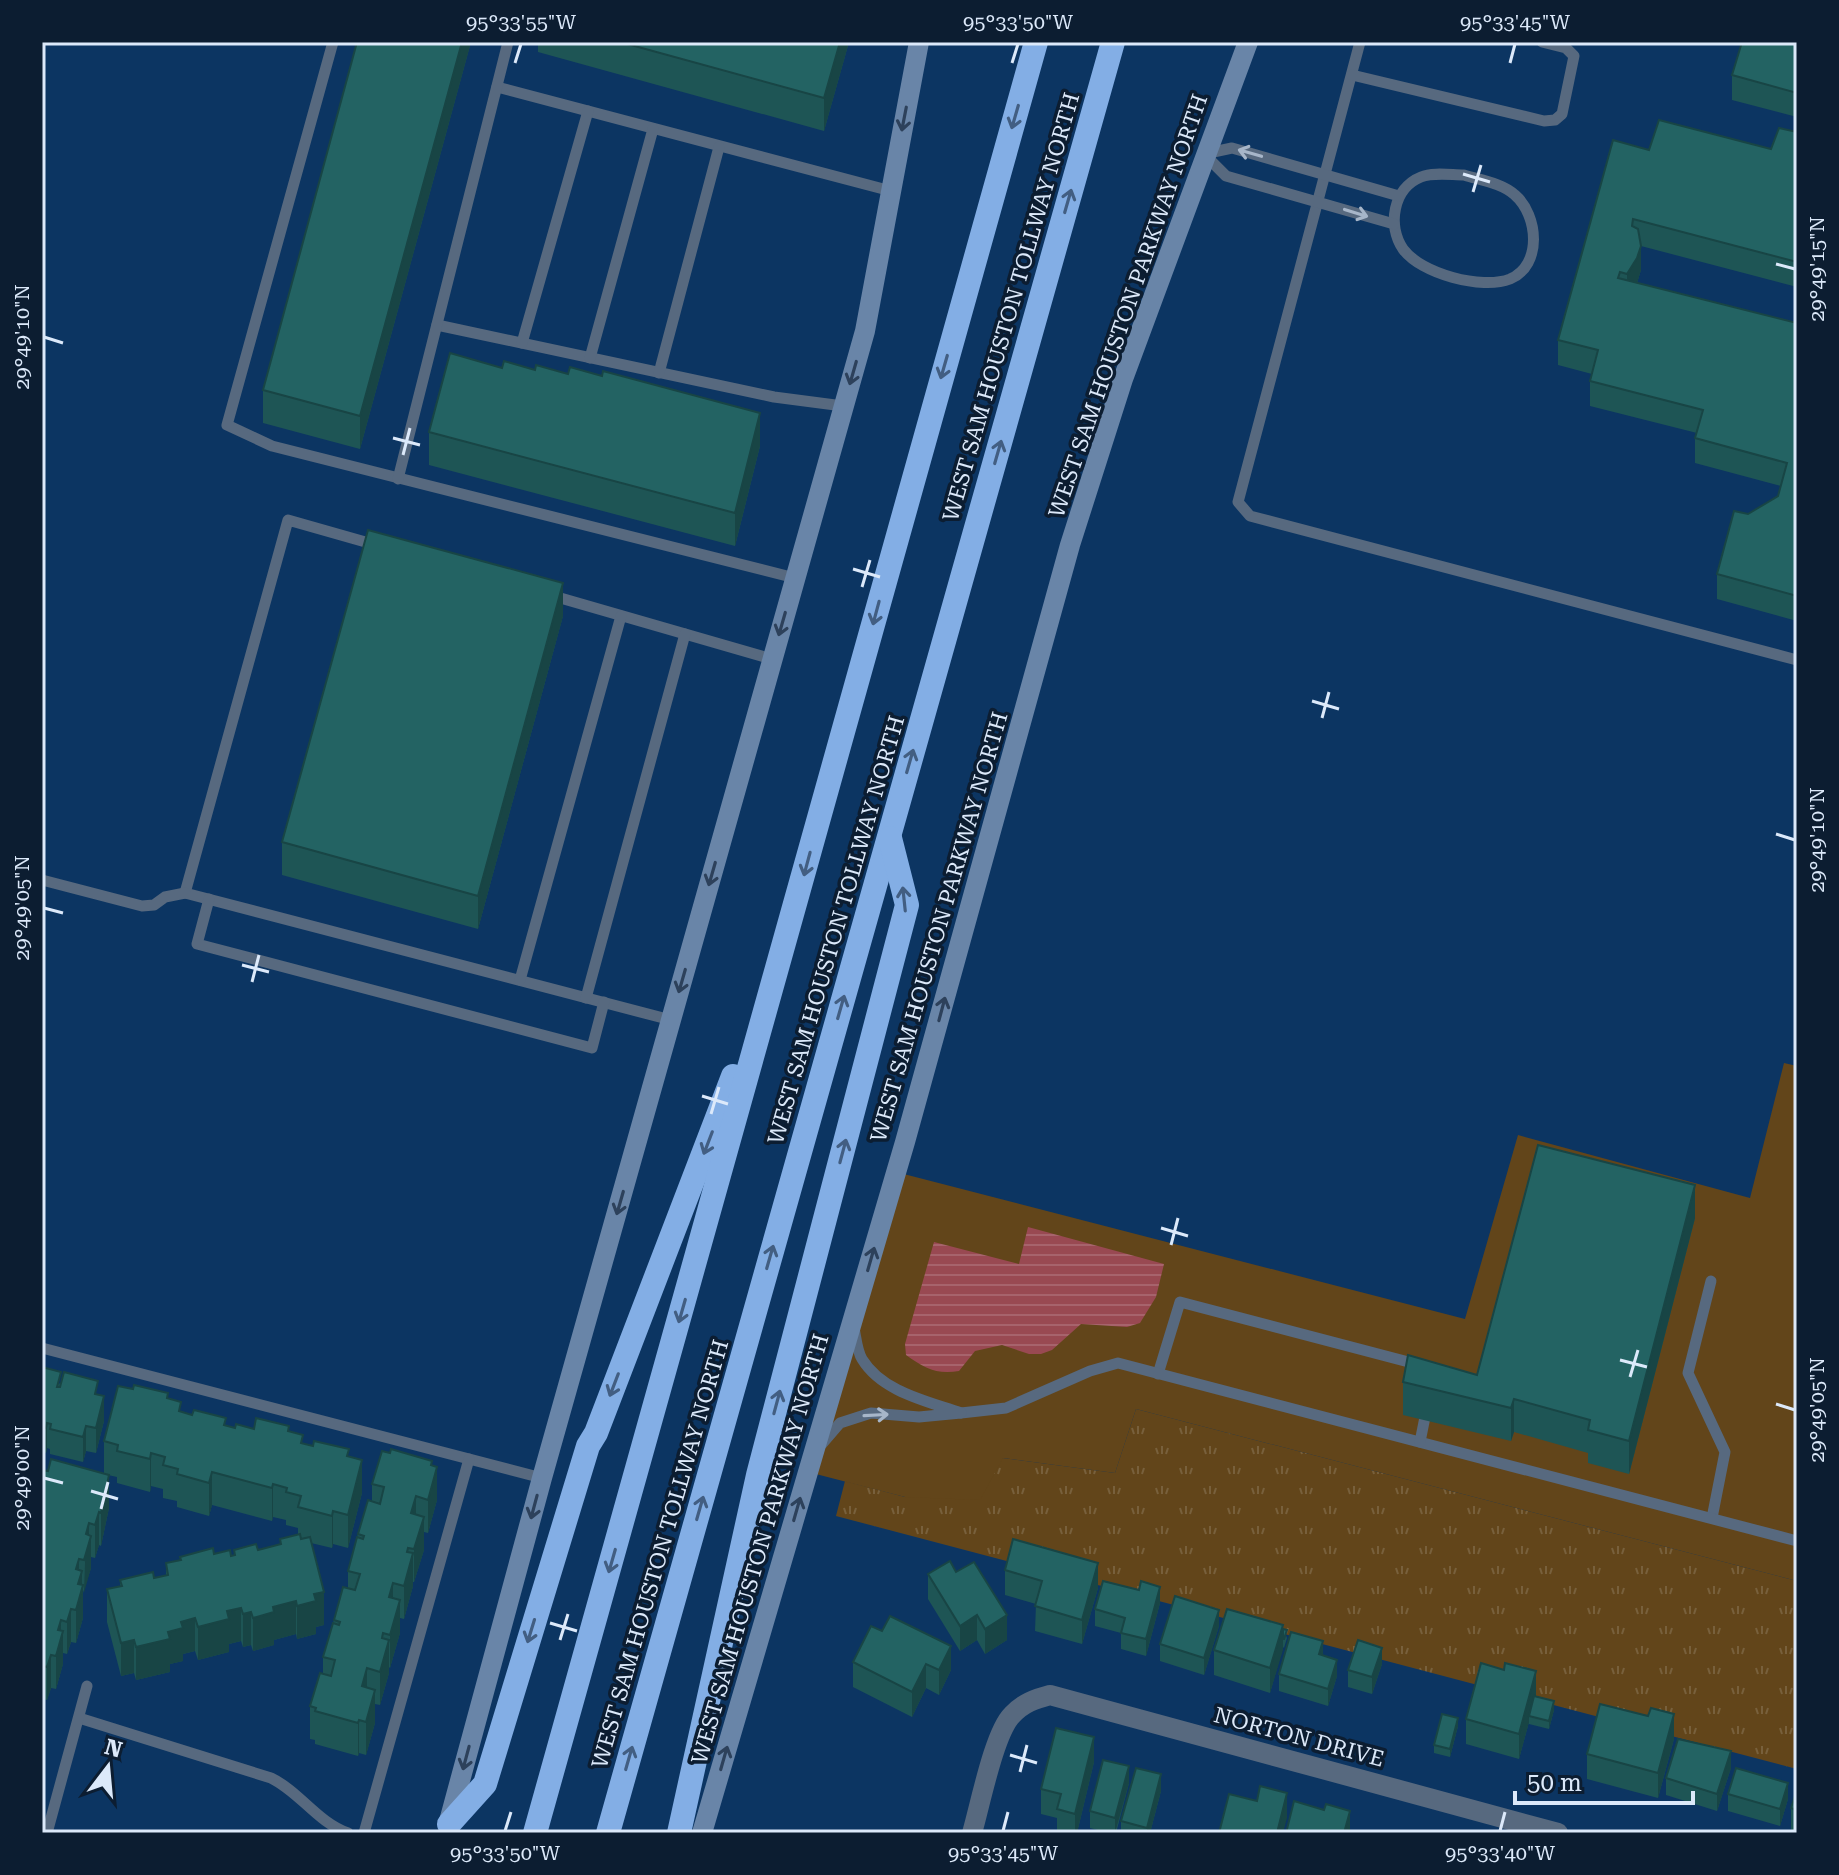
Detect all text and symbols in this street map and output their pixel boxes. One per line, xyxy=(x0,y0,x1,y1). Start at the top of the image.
text: 95°33'55"W xyxy=(466,10,577,34)
text: 95°33'50"W xyxy=(963,10,1074,34)
text: 95°33'45"W xyxy=(1460,10,1571,34)
street label: WEST SAM HOUSTON TOLLWAY NORTH xyxy=(938,90,1084,524)
street label: WEST SAM HOUSTON PARKWAY NORTH xyxy=(1044,91,1212,521)
one-way arrow xyxy=(1007,104,1022,130)
one-way arrow xyxy=(896,105,911,131)
one-way arrow xyxy=(1237,145,1263,160)
one-way arrow xyxy=(1061,189,1076,215)
one-way arrow xyxy=(1343,207,1368,221)
text: 29°49'15"N xyxy=(1805,216,1829,322)
text: 29°49'10"N xyxy=(10,284,34,390)
one-way arrow xyxy=(936,354,951,380)
one-way arrow xyxy=(844,360,859,386)
one-way arrow xyxy=(991,439,1006,465)
one-way arrow xyxy=(868,600,883,626)
one-way arrow xyxy=(774,610,789,636)
street label: WEST SAM HOUSTON PARKWAY NORTH xyxy=(866,709,1012,1145)
street label: WEST SAM HOUSTON TOLLWAY NORTH xyxy=(763,713,909,1147)
one-way arrow xyxy=(904,748,919,774)
text: 29°49'10"N xyxy=(1805,787,1829,893)
one-way arrow xyxy=(798,850,813,876)
text: 29°49'05"N xyxy=(10,855,34,961)
one-way arrow xyxy=(704,860,719,886)
one-way arrow xyxy=(896,887,911,913)
one-way arrow xyxy=(674,967,689,993)
one-way arrow xyxy=(834,995,849,1021)
one-way arrow xyxy=(935,997,950,1023)
one-way arrow xyxy=(700,1130,714,1155)
one-way arrow xyxy=(836,1138,851,1164)
one-way arrow xyxy=(611,1189,626,1215)
one-way arrow xyxy=(764,1245,779,1271)
one-way arrow xyxy=(864,1247,879,1273)
one-way arrow xyxy=(674,1297,689,1323)
street label: WEST SAM HOUSTON PARKWAY NORTH xyxy=(687,1331,833,1767)
street label: WEST SAM HOUSTON TOLLWAY NORTH xyxy=(587,1337,733,1771)
text: 29°49'05"N xyxy=(1805,1357,1829,1463)
one-way arrow xyxy=(606,1372,620,1397)
one-way arrow xyxy=(771,1390,786,1416)
one-way arrow xyxy=(862,1407,889,1422)
text: 29°49'00"N xyxy=(10,1425,34,1531)
one-way arrow xyxy=(526,1494,541,1520)
one-way arrow xyxy=(693,1495,708,1521)
one-way arrow xyxy=(791,1496,806,1522)
one-way arrow xyxy=(603,1548,618,1574)
one-way arrow xyxy=(523,1618,538,1644)
street label: NORTON DRIVE xyxy=(1211,1702,1387,1772)
north arrow xyxy=(68,1727,148,1807)
text: N xyxy=(102,1734,125,1763)
one-way arrow xyxy=(458,1745,473,1771)
one-way arrow xyxy=(623,1745,638,1771)
one-way arrow xyxy=(717,1746,732,1772)
scale bar xyxy=(1515,1755,1693,1805)
text: 50 m xyxy=(1527,1769,1582,1797)
text: 95°33'50"W xyxy=(450,1841,561,1865)
text: 95°33'45"W xyxy=(948,1841,1059,1865)
text: 95°33'40"W xyxy=(1445,1841,1556,1865)

